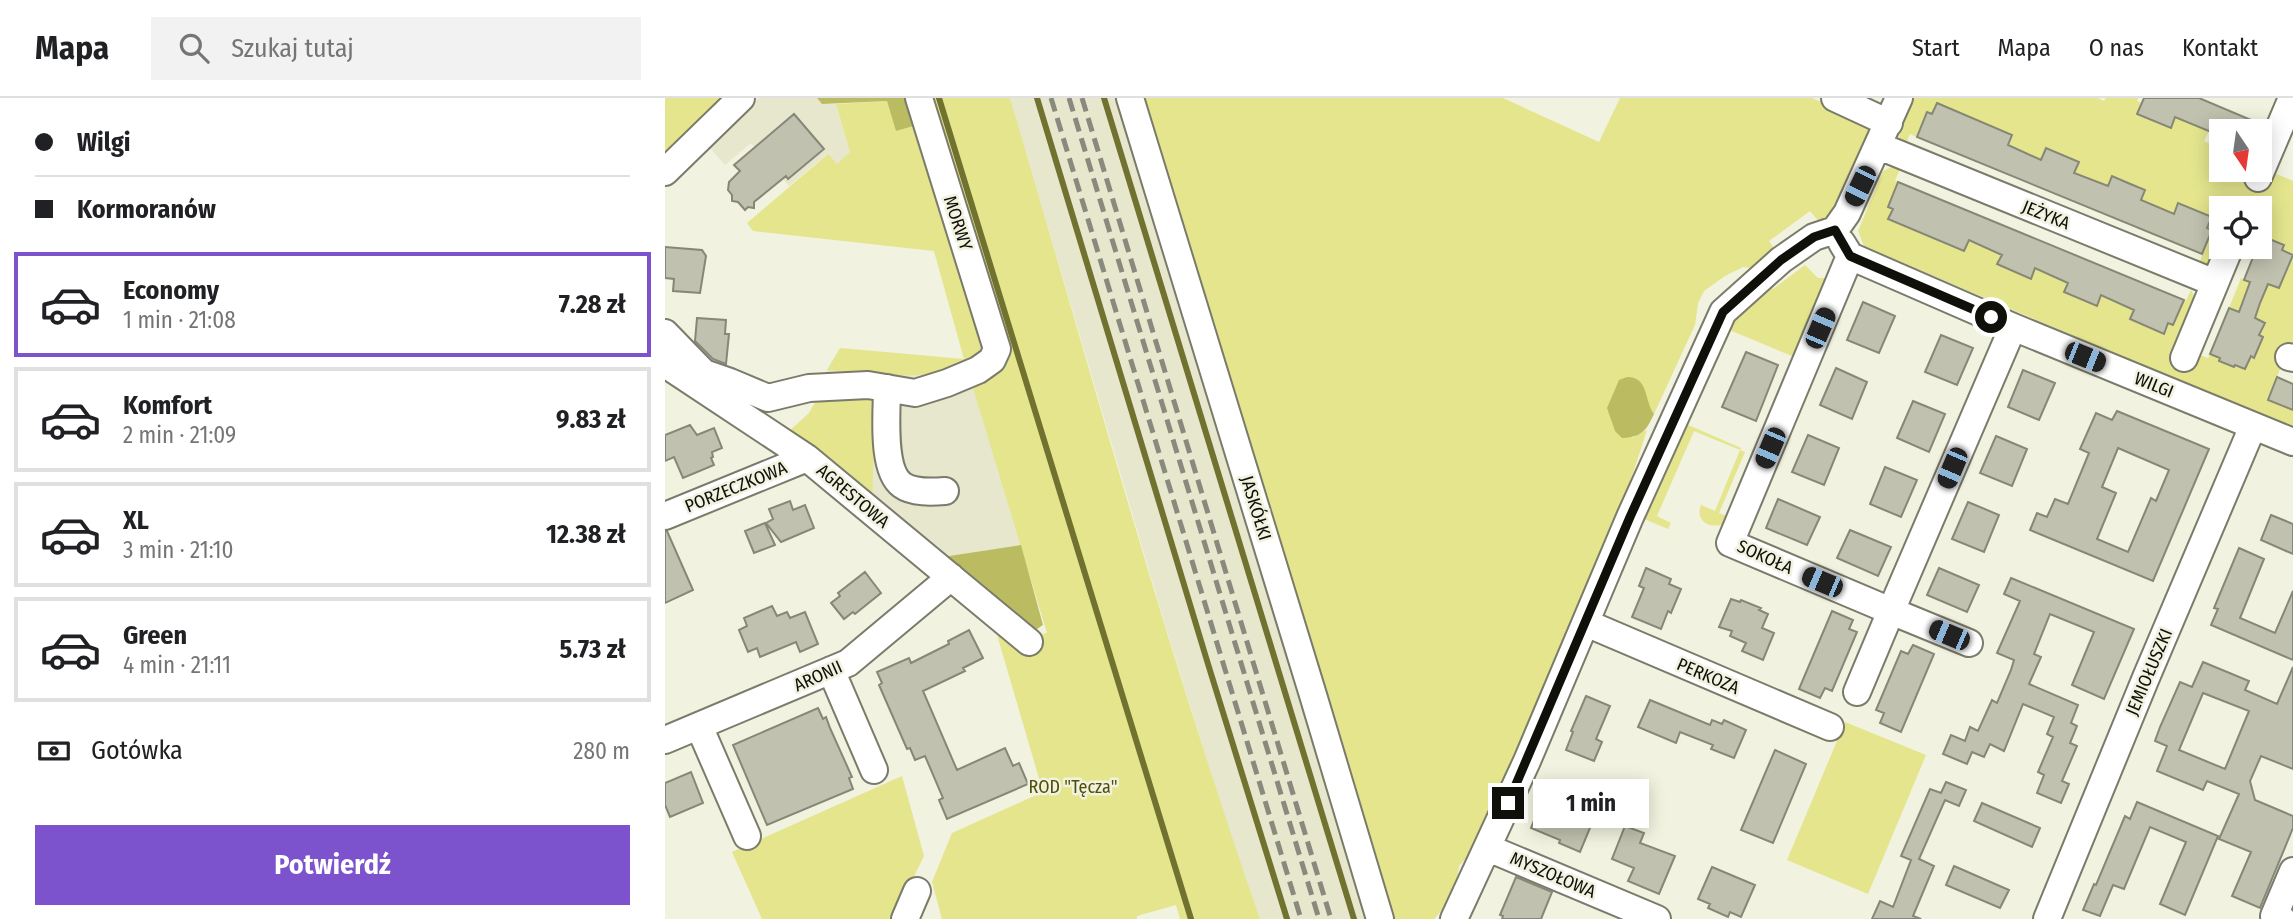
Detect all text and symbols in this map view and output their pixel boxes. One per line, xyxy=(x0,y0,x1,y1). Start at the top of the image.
search box xyxy=(151,17,641,80)
text: Mapa xyxy=(35,28,109,68)
icon: search xyxy=(175,29,213,67)
text: Szukaj tutaj xyxy=(231,33,354,64)
text: Start xyxy=(1912,34,1960,62)
text: Mapa xyxy=(1998,34,2051,62)
text: O nas xyxy=(2089,34,2144,62)
text: Kontakt xyxy=(2182,34,2258,62)
north arrow xyxy=(2209,119,2271,182)
map controls xyxy=(2209,119,2272,259)
text: Wilgi xyxy=(77,127,131,158)
car xyxy=(1842,163,1879,209)
street label: MORWY xyxy=(939,193,977,253)
text: Kormoranów xyxy=(77,194,216,225)
street label: JEŻYKA xyxy=(2019,195,2074,235)
button: locate xyxy=(2209,196,2272,259)
icon: car xyxy=(39,273,102,336)
text: Economy xyxy=(123,275,219,306)
text: 7.28 zł xyxy=(559,289,626,320)
route start xyxy=(1975,301,2007,333)
car xyxy=(1803,305,1838,351)
text: 1 min · 21:08 xyxy=(123,306,236,334)
car xyxy=(2062,339,2109,375)
street label: WILGI xyxy=(2131,367,2177,403)
icon: car xyxy=(39,388,102,451)
text: Komfort xyxy=(123,390,212,421)
text: 9.83 zł xyxy=(556,404,626,435)
text: 2 min · 21:09 xyxy=(123,421,236,449)
car xyxy=(1753,425,1788,471)
car xyxy=(1935,445,1970,491)
street label: PORZECZKOWA xyxy=(682,456,791,517)
street label: AGRESTOWA xyxy=(812,459,894,533)
street label: JASKÓŁKI xyxy=(1236,473,1277,543)
icon: car xyxy=(39,503,102,566)
text: XL xyxy=(123,505,149,536)
text: 12.38 zł xyxy=(546,519,626,550)
street label: SOKOŁA xyxy=(1734,535,1797,579)
text: 3 min · 21:10 xyxy=(123,536,234,564)
car xyxy=(1799,564,1846,600)
car xyxy=(1926,617,1973,653)
icon: car xyxy=(39,618,102,681)
text: Green xyxy=(123,620,187,651)
street label: JEMIOŁUSZKI xyxy=(2121,625,2177,719)
text: 5.73 zł xyxy=(559,634,626,665)
text: 4 min · 21:11 xyxy=(123,651,231,679)
street label: PERKOZA xyxy=(1673,653,1743,699)
street label: ARONII xyxy=(790,656,846,696)
icon: cash xyxy=(35,732,73,770)
text: Gotówka xyxy=(91,735,183,766)
text: 280 m xyxy=(573,737,630,765)
park label: ROD "Tęcza" xyxy=(1029,776,1117,798)
callout: 1 min xyxy=(1533,778,1648,828)
route end xyxy=(1492,787,1524,819)
text: 1 min xyxy=(1566,789,1616,817)
button: Potwierdź xyxy=(35,825,630,905)
street label: MYSZOŁOWA xyxy=(1507,847,1600,903)

